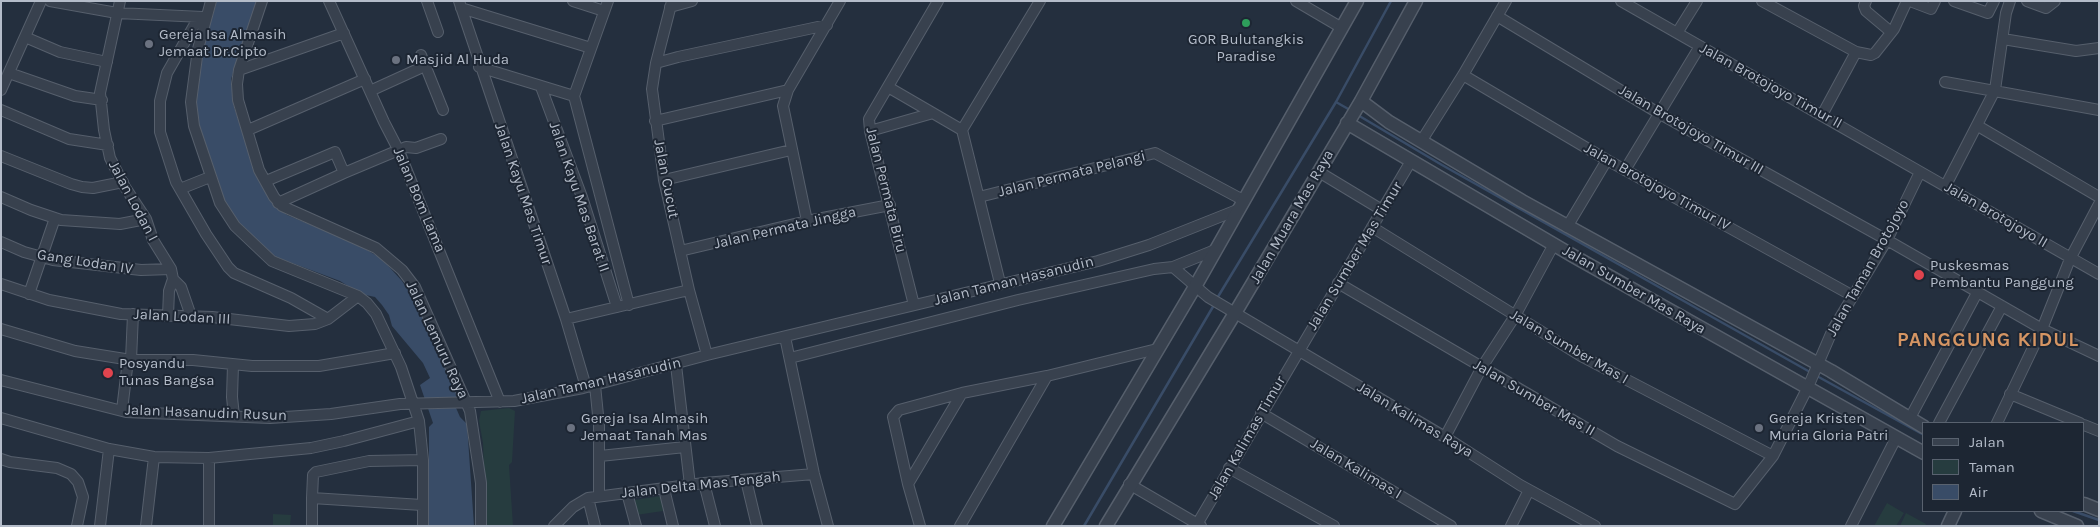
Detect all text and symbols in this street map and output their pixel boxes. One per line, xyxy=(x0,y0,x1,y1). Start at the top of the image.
marker: GOR Bulutangkis Paradise xyxy=(1240,17,1252,29)
place label: Gereja Isa Almasih Jemaat Dr.Cipto xyxy=(159,26,286,61)
place label: GOR Bulutangkis Paradise xyxy=(1188,31,1304,66)
marker: Gereja Isa Almasih Jemaat Dr.Cipto xyxy=(143,38,155,50)
street label: Jalan Brotojoyo Timur II xyxy=(1697,39,1845,133)
place label: Masjid Al Huda xyxy=(406,51,509,69)
marker: Masjid Al Huda xyxy=(390,54,402,66)
street label: Jalan Brotojoyo Timur III xyxy=(1615,81,1767,179)
street label: Jalan Kayu Mas Timur xyxy=(490,120,556,268)
street label: Jalan Kayu Mas Barat II xyxy=(545,120,613,274)
street label: Jalan Permata Biru xyxy=(862,125,910,255)
street label: Jalan Cucut xyxy=(650,138,682,220)
street label: Jalan Brotojoyo Timur IV xyxy=(1581,139,1733,235)
street label: Jalan Bom Lama xyxy=(389,145,449,255)
street label: Jalan Permata Pelangi xyxy=(997,147,1147,201)
street label: Jalan Muara Mas Raya xyxy=(1246,147,1338,287)
street label: Jalan Lodan I xyxy=(104,158,162,244)
street label: Jalan Sumber Mas Timur xyxy=(1303,178,1407,334)
street label: Jalan Brotojoyo II xyxy=(1941,178,2051,252)
street label: Jalan Taman Brotojoyo xyxy=(1823,196,1913,340)
street label: Jalan Permata Jingga xyxy=(712,203,858,253)
street label: Jalan Sumber Mas Raya xyxy=(1559,242,1709,338)
street label: Gang Lodan IV xyxy=(36,246,134,278)
street label: Jalan Taman Hasanudin xyxy=(932,252,1096,310)
place label: Puskesmas Pembantu Panggung xyxy=(1930,257,2074,292)
marker: Puskesmas Pembantu Panggung xyxy=(1912,268,1926,282)
street label: Jalan Lemuru Raya xyxy=(402,278,472,402)
street label: Jalan Lodan III xyxy=(133,305,231,329)
street label: Jalan Sumber Mas I xyxy=(1507,306,1631,388)
district label: PANGGUNG KIDUL xyxy=(1895,328,2081,352)
street label: Jalan Taman Hasanudin xyxy=(519,354,683,408)
place label: Posyandu Tunas Bangsa xyxy=(119,355,215,390)
street label: Jalan Sumber Mas II xyxy=(1470,356,1598,440)
marker: Posyandu Tunas Bangsa xyxy=(101,366,115,380)
street label: Jalan Kalimas Timur xyxy=(1204,373,1290,503)
street label: Jalan Kalimas Raya xyxy=(1354,378,1476,462)
street label: Jalan Hasanudin Rusun xyxy=(125,401,287,425)
place label: Gereja Isa Almasih Jemaat Tanah Mas xyxy=(581,410,708,445)
place label: Gereja Kristen Muria Gloria Patri xyxy=(1769,410,1888,445)
marker: Gereja Isa Almasih Jemaat Tanah Mas xyxy=(565,422,577,434)
marker: Gereja Kristen Muria Gloria Patri xyxy=(1753,422,1765,434)
legend xyxy=(1922,422,2085,512)
text: Jalan xyxy=(1969,433,2005,451)
street label: Jalan Kalimas I xyxy=(1307,435,1405,503)
text: Taman xyxy=(1969,458,2015,476)
street label: Jalan Delta Mas Tengah xyxy=(621,468,781,502)
text: Air xyxy=(1969,483,1988,501)

